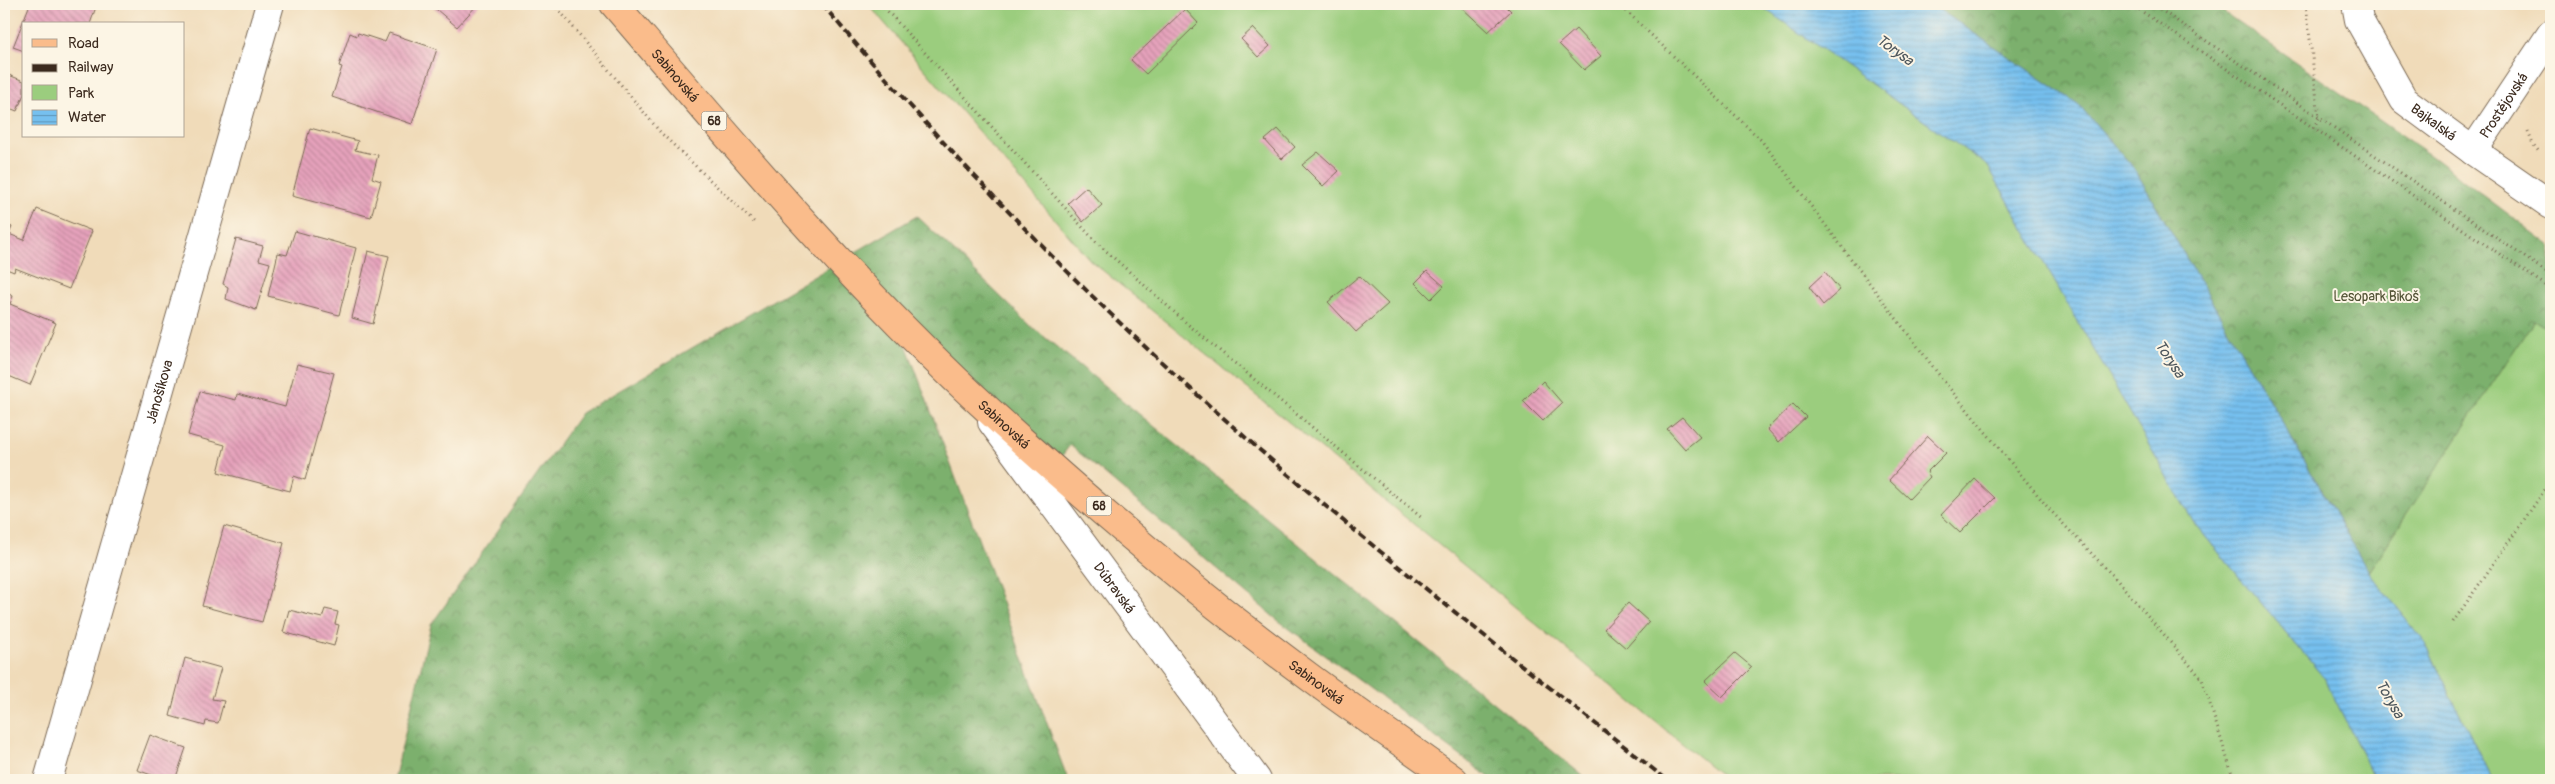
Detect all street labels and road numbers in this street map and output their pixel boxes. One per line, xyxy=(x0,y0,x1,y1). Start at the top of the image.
street label: Sabinovská xyxy=(647,46,702,106)
street label: Prostějovská xyxy=(2476,70,2532,141)
street label: Bajkalská xyxy=(2407,100,2459,145)
road number: 68 xyxy=(702,112,726,130)
street label: Jánošíkova xyxy=(142,358,177,425)
street label: Sabinovská xyxy=(974,397,1033,453)
road number: 68 xyxy=(1086,496,1112,516)
street label: Dúbravská xyxy=(1090,559,1139,617)
street label: Sabinovská xyxy=(1285,657,1347,708)

